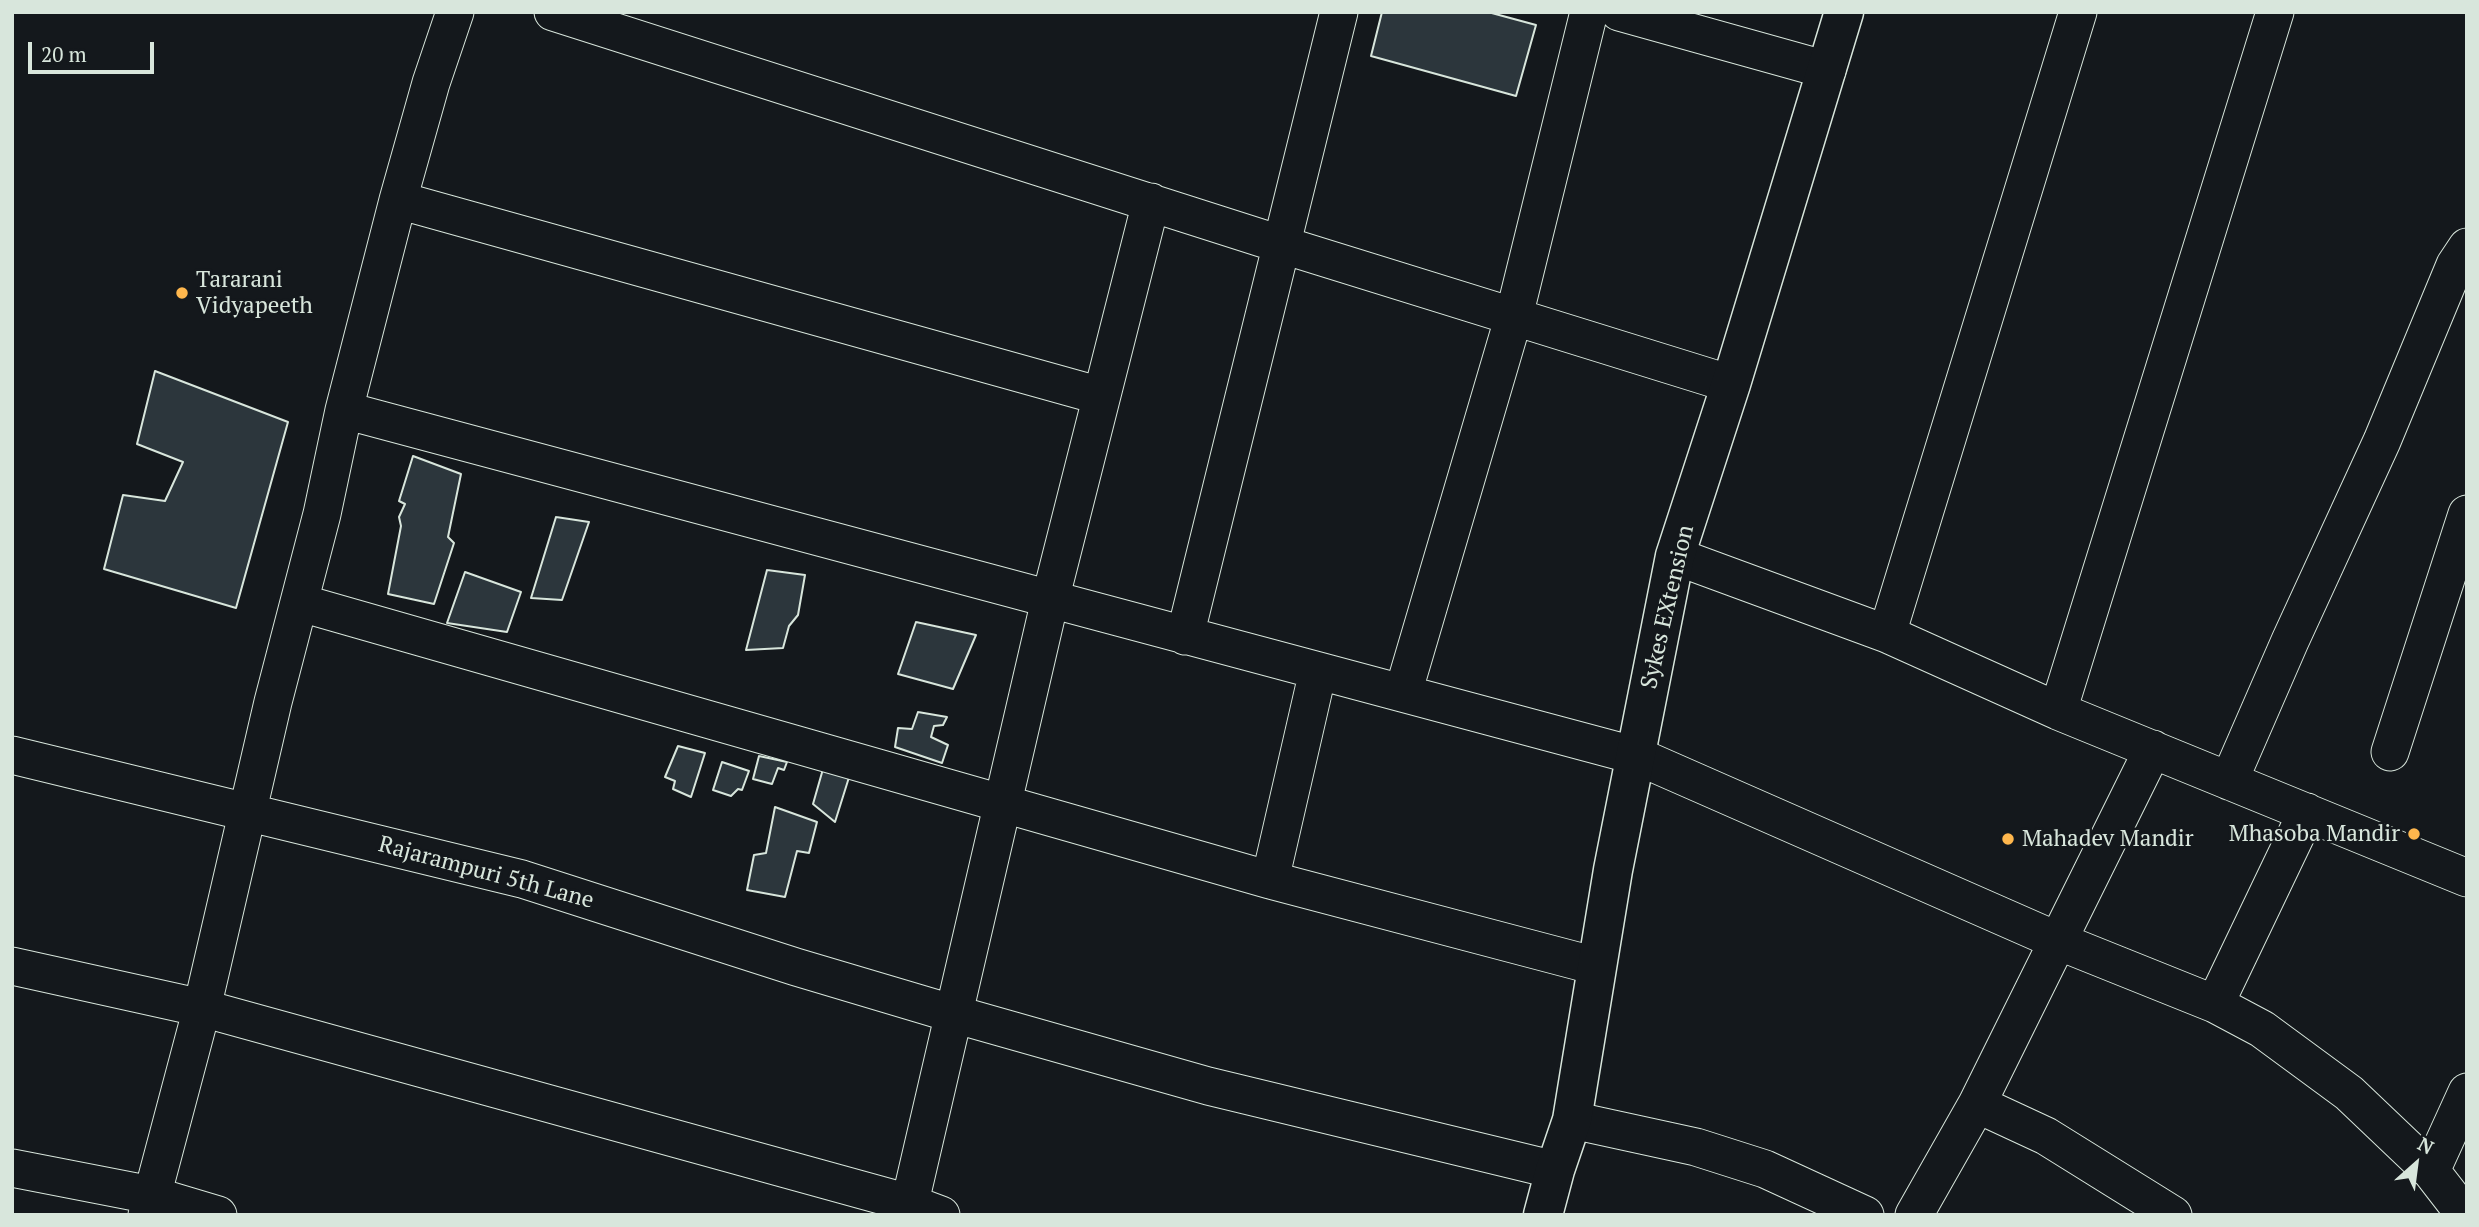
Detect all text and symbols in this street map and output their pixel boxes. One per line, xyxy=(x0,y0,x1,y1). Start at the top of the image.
scale bar xyxy=(32,28,158,72)
text: 20 m xyxy=(41,40,87,68)
place label: Tararani Vidyapeeth xyxy=(196,266,313,320)
marker: Tararani Vidyapeeth xyxy=(174,285,190,301)
street label: Sykes EXtension xyxy=(1636,522,1700,692)
place label: Mhasoba Mandir xyxy=(2229,820,2400,848)
place label: Mahadev Mandir xyxy=(2022,825,2194,853)
marker: Mhasoba Mandir xyxy=(2406,826,2422,842)
street label: Rajarampuri 5th Lane xyxy=(375,831,597,915)
marker: Mahadev Mandir xyxy=(2000,831,2016,847)
north arrow xyxy=(2381,1129,2451,1199)
text: N xyxy=(2414,1131,2438,1159)

